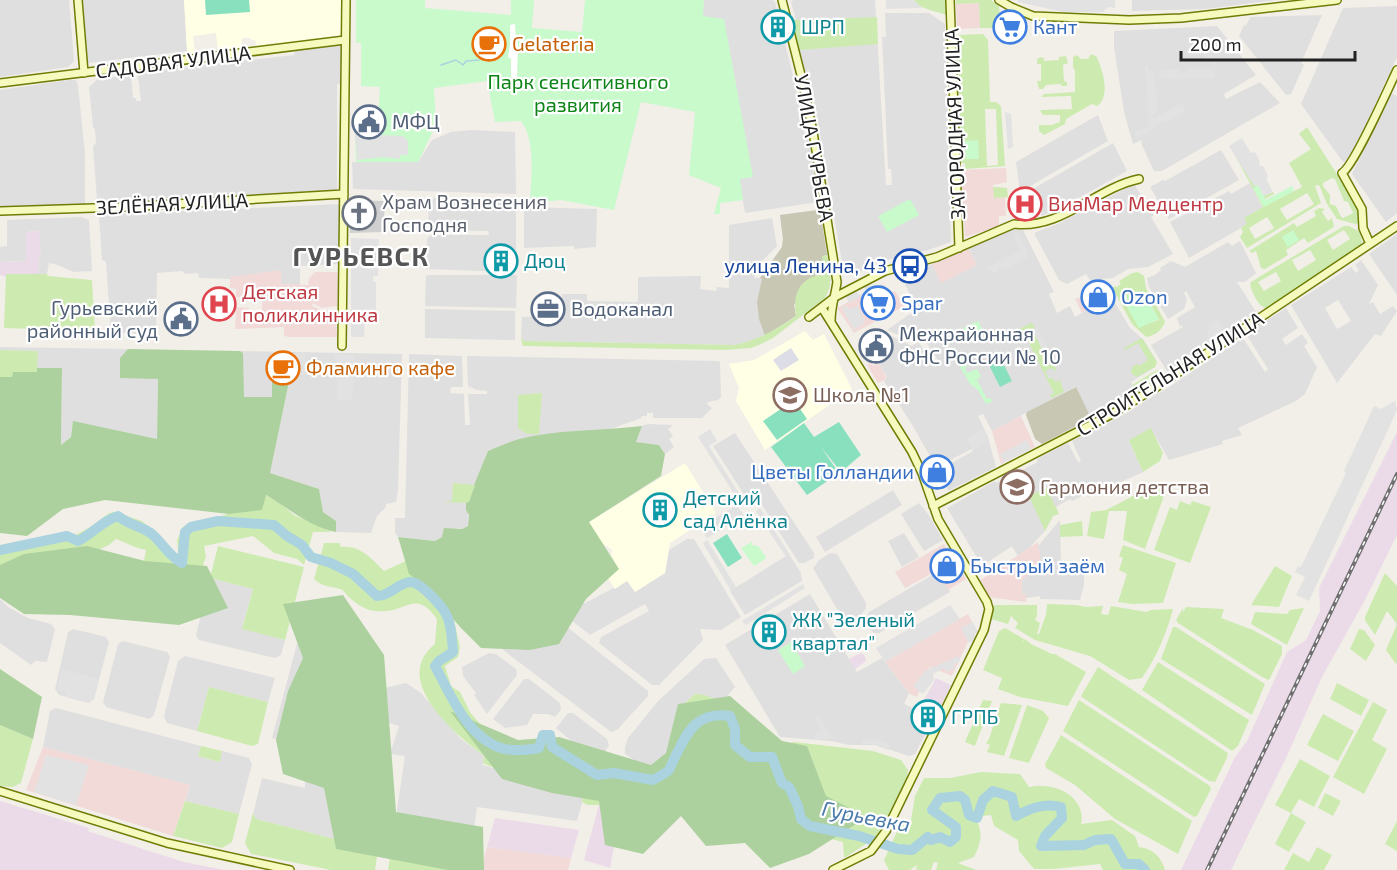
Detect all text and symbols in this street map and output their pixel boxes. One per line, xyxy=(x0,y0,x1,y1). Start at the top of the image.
building icon: ШРП xyxy=(760,9,796,45)
supermarket icon: Кант xyxy=(992,9,1028,45)
place label: ШРП xyxy=(801,14,845,38)
place label: Кант xyxy=(1033,14,1078,38)
scale bar xyxy=(1181,24,1355,62)
cafe icon: Gelateria xyxy=(471,26,507,62)
street label: ЗАГОРОДНАЯ УЛИЦА xyxy=(939,27,969,220)
place label: Gelateria xyxy=(512,31,595,55)
text: 200 m xyxy=(1190,33,1242,55)
street label: САДОВАЯ УЛИЦА xyxy=(94,40,252,82)
park label: Парк сенситивного развития xyxy=(487,69,669,116)
street label: УЛИЦА ГУРЬЕВА xyxy=(790,72,840,224)
public building icon: МФЦ xyxy=(351,104,387,140)
place label: МФЦ xyxy=(392,109,440,133)
hospital icon: ВиаМар Медцентр xyxy=(1007,186,1043,222)
street label: ЗЕЛЁНАЯ УЛИЦА xyxy=(95,187,249,219)
place label: Храм Вознесения Господня xyxy=(382,189,547,236)
place label: ВиаМар Медцентр xyxy=(1048,191,1224,215)
church icon: Храм Вознесения Господня xyxy=(341,195,377,231)
district label: ГУРЬЕВСК xyxy=(292,240,430,271)
building icon: Дюц xyxy=(483,243,519,279)
place label: Дюц xyxy=(524,248,566,272)
bus stop icon: улица Ленина, 43 xyxy=(892,248,928,284)
place label: улица Ленина, 43 xyxy=(724,253,887,278)
place label: Детская поликлинника xyxy=(242,279,378,326)
shop icon: Ozon xyxy=(1080,279,1116,315)
place label: Ozon xyxy=(1121,284,1168,308)
supermarket icon: Spar xyxy=(860,285,896,321)
hospital icon: Детская поликлинника xyxy=(201,286,237,322)
place label: Spar xyxy=(901,290,943,314)
office icon: Водоканал xyxy=(530,291,566,327)
place label: Гурьевский районный суд xyxy=(27,295,158,343)
place label: Водоканал xyxy=(571,296,673,320)
public building icon: Гурьевский районный суд xyxy=(163,301,199,337)
street label: СТРОИТЕЛЬНАЯ УЛИЦА xyxy=(1072,306,1268,440)
place label: Межрайонная ФНС России № 10 xyxy=(899,321,1061,368)
public building icon: Межрайонная ФНС России № 10 xyxy=(858,328,894,364)
cafe icon: Фламинго кафе xyxy=(265,350,301,386)
place label: Фламинго кафе xyxy=(306,355,455,379)
school or university icon: Школа №1 xyxy=(772,377,808,413)
place label: Школа №1 xyxy=(813,382,910,406)
shop icon: Цветы Голландии xyxy=(919,454,955,490)
place label: Цветы Голландии xyxy=(751,459,914,483)
school or university icon: Гармония детства xyxy=(999,469,1035,505)
place label: Гармония детства xyxy=(1040,474,1209,498)
place label: Детский сад Алёнка xyxy=(683,485,788,532)
building icon: Детский сад Алёнка xyxy=(642,492,678,528)
shop icon: Быстрый заём xyxy=(929,548,965,584)
place label: Быстрый заём xyxy=(970,553,1105,577)
place label: ЖК "Зеленый квартал" xyxy=(792,607,915,654)
building icon: ЖК "Зеленый квартал" xyxy=(751,614,787,650)
building icon: ГРПБ xyxy=(910,699,946,735)
place label: ГРПБ xyxy=(951,704,999,728)
water label: Гурьевка xyxy=(820,795,913,836)

